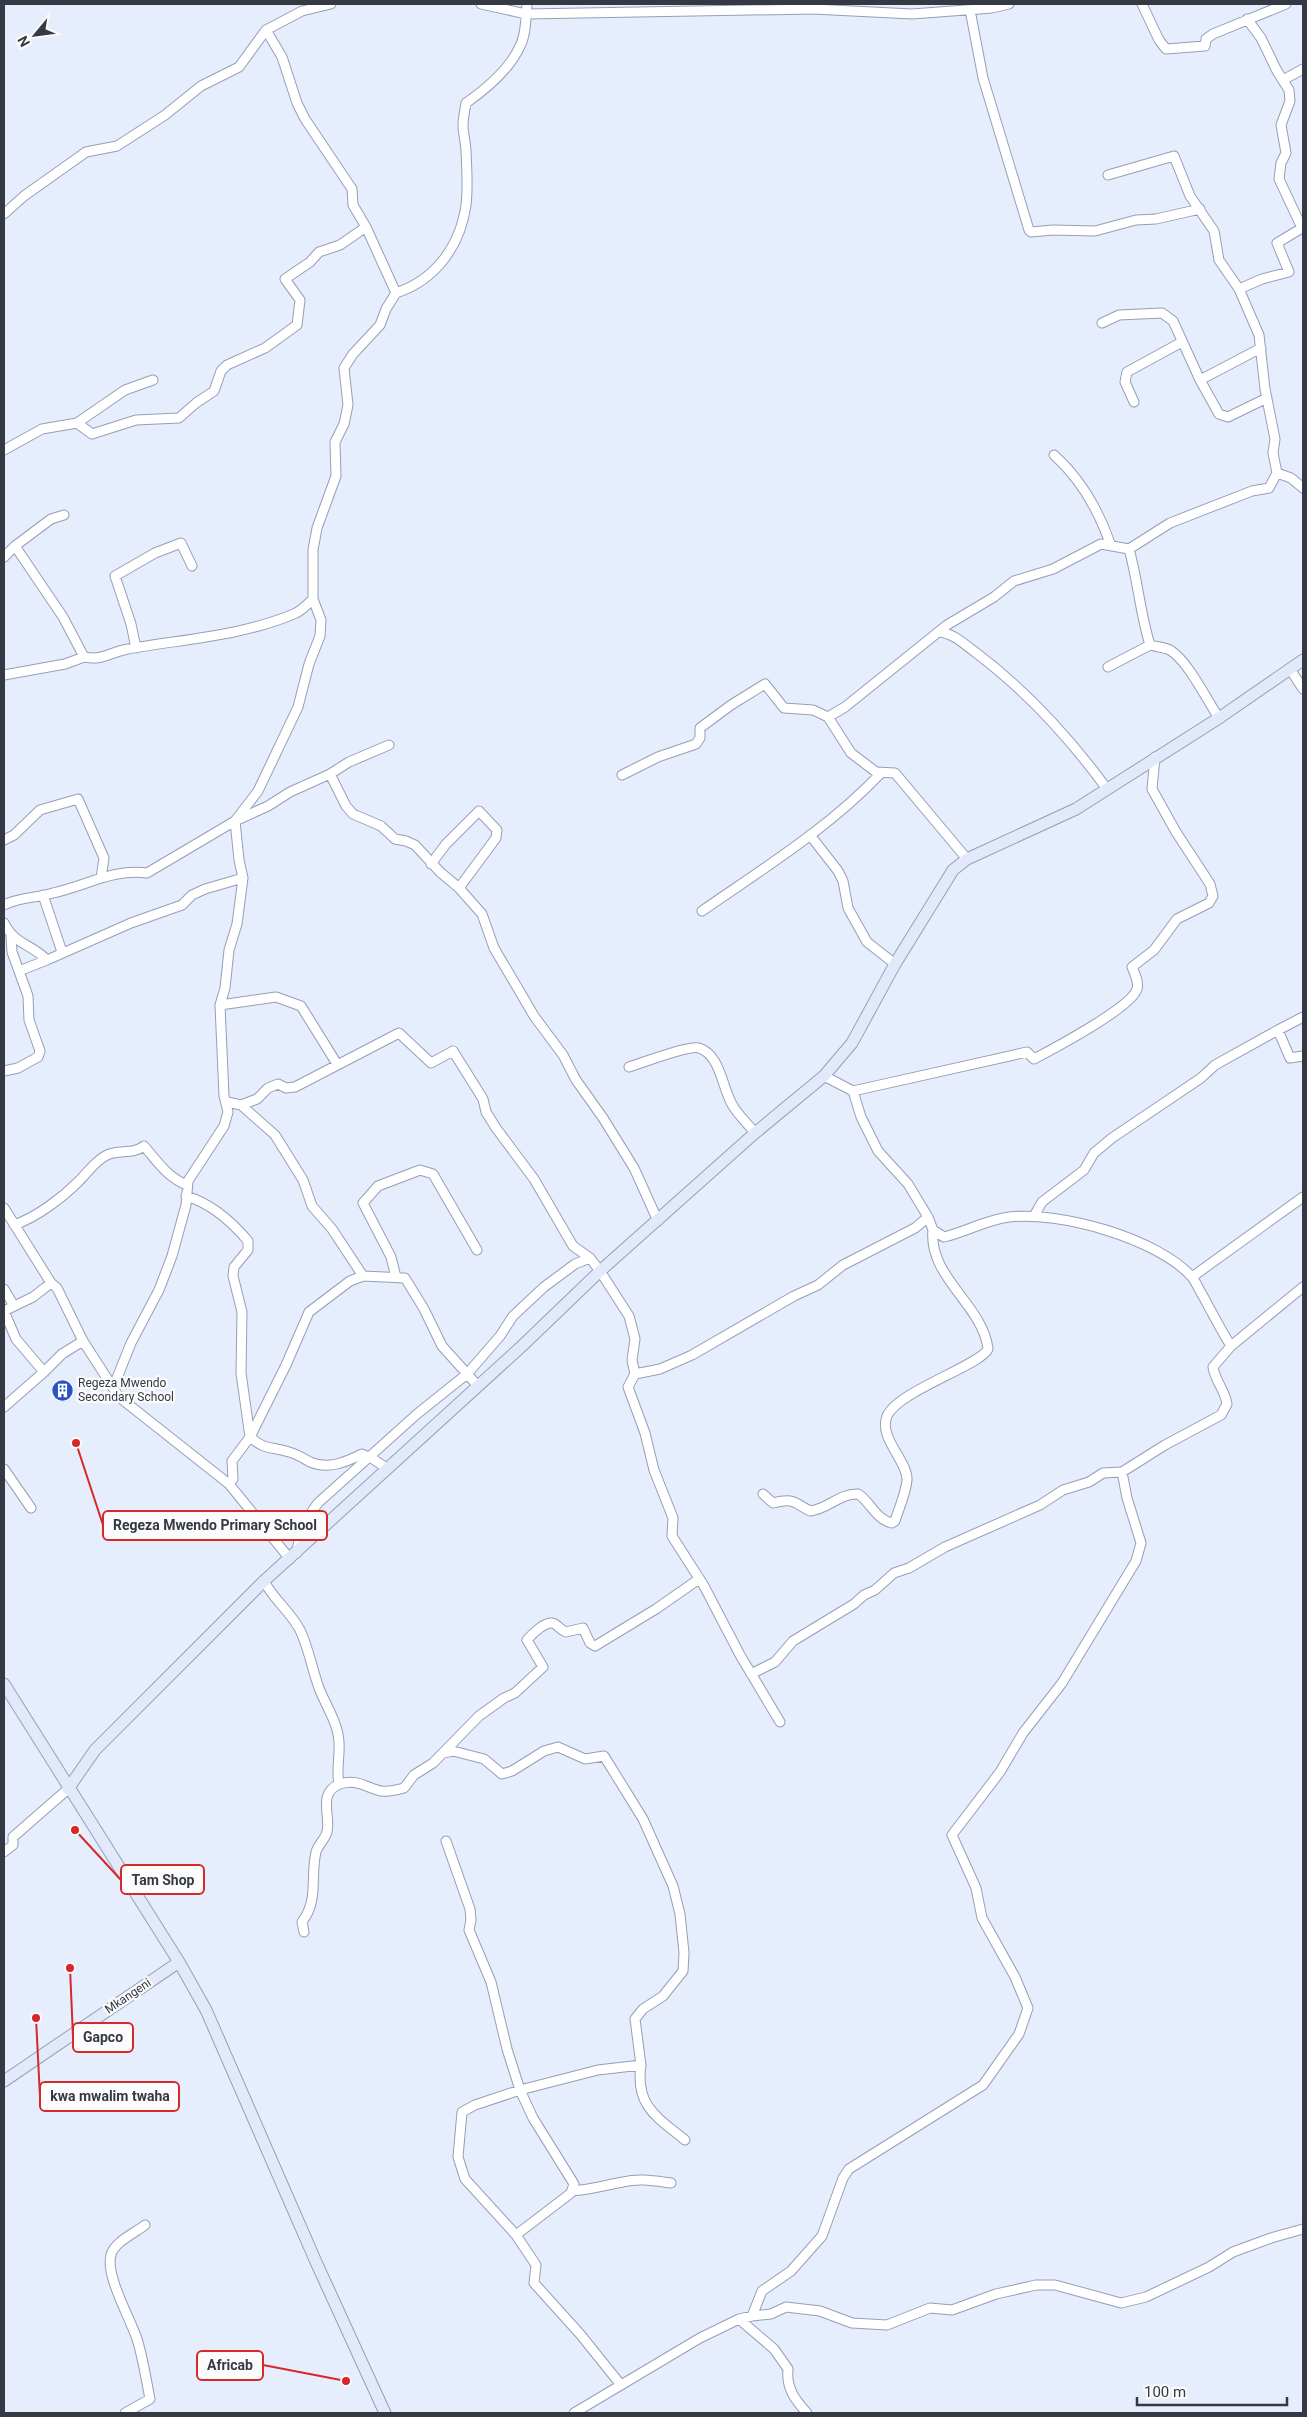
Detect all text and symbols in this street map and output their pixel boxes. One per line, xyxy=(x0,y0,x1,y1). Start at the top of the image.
north arrow xyxy=(10,10,60,60)
text: N xyxy=(14,33,33,50)
place label: Regeza Mwendo Secondary School xyxy=(78,1376,174,1404)
building icon: Regeza Mwendo Secondary School xyxy=(50,1378,74,1402)
callout: Regeza Mwendo Primary School xyxy=(103,1511,327,1540)
text: Regeza Mwendo Primary School xyxy=(113,1517,317,1533)
callout: Tam Shop xyxy=(121,1865,204,1894)
text: Tam Shop xyxy=(132,1872,195,1888)
street label: Mkangeni xyxy=(102,1976,154,2016)
callout: Gapco xyxy=(73,2023,133,2052)
text: Gapco xyxy=(83,2029,123,2045)
callout: kwa mwalim twaha xyxy=(40,2082,179,2111)
text: kwa mwalim twaha xyxy=(50,2088,170,2104)
callout: Africab xyxy=(197,2351,263,2380)
text: Africab xyxy=(207,2357,253,2373)
scale bar xyxy=(1137,2374,1287,2406)
text: 100 m xyxy=(1144,2383,1186,2401)

